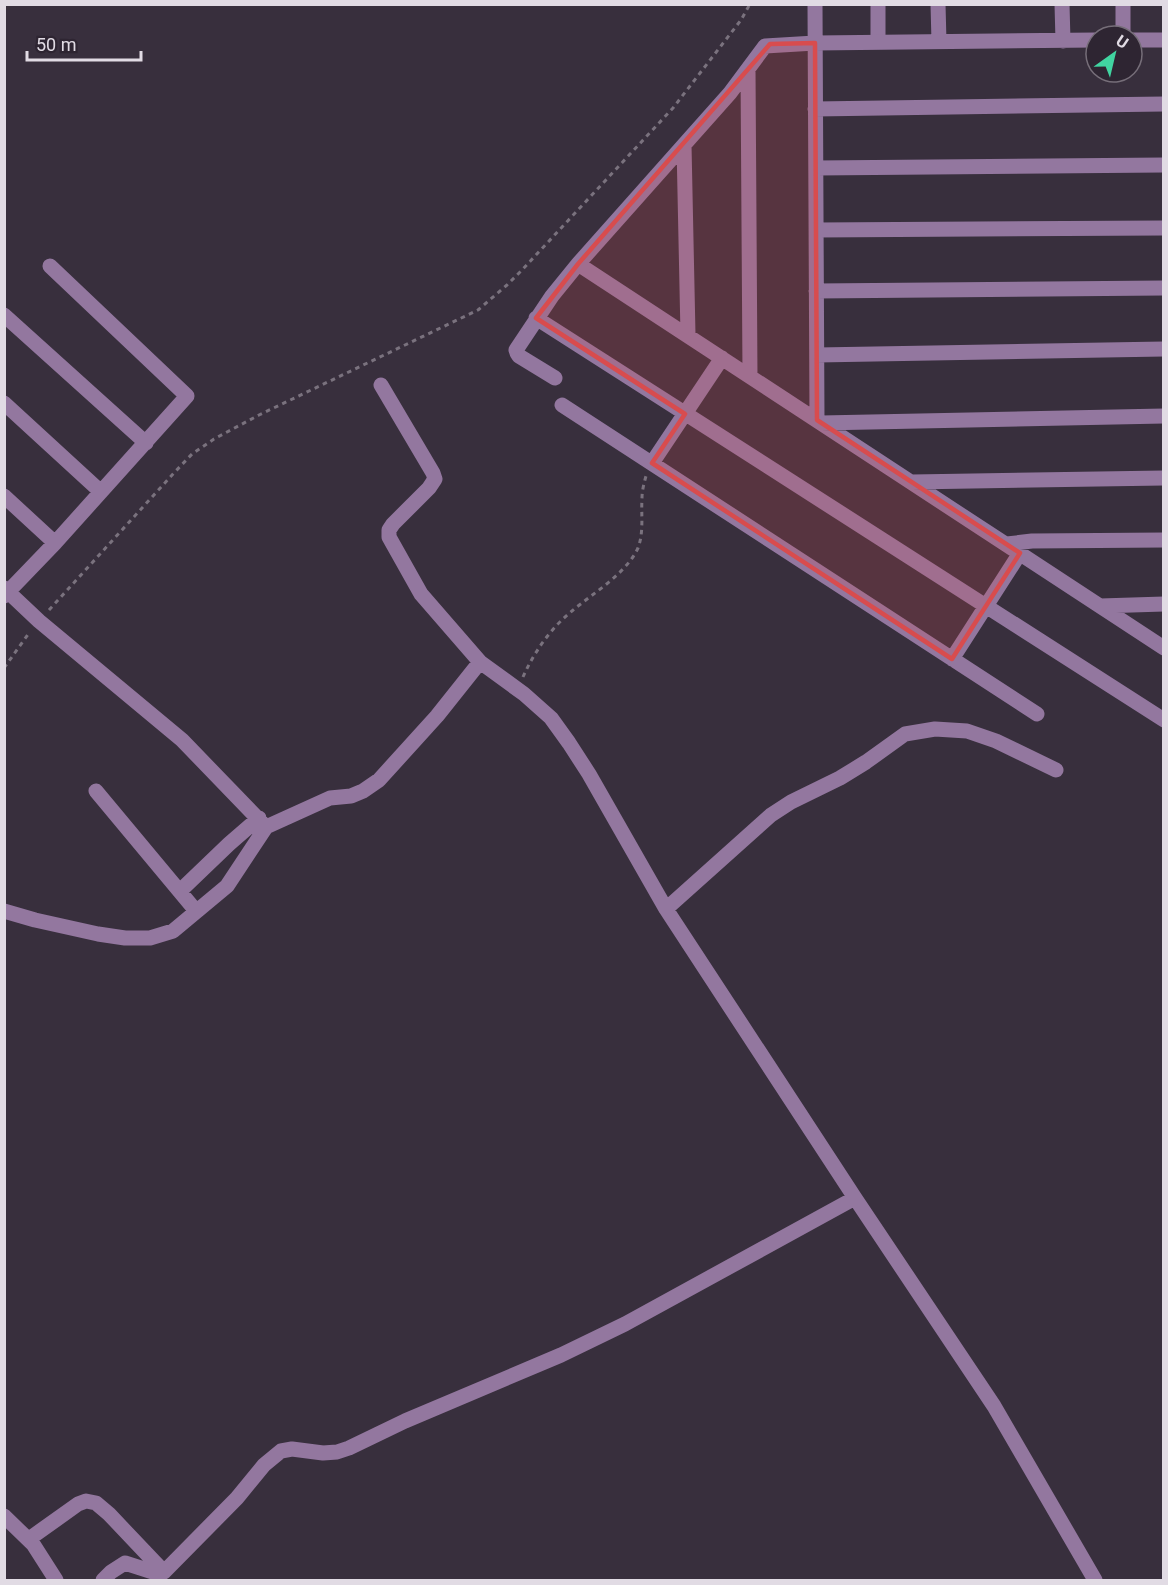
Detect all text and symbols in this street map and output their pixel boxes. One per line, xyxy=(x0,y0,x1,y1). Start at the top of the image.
scale bar xyxy=(27,24,141,62)
north arrow xyxy=(1084,24,1144,84)
text: U xyxy=(1112,31,1132,53)
text: 50 m xyxy=(36,34,76,55)

